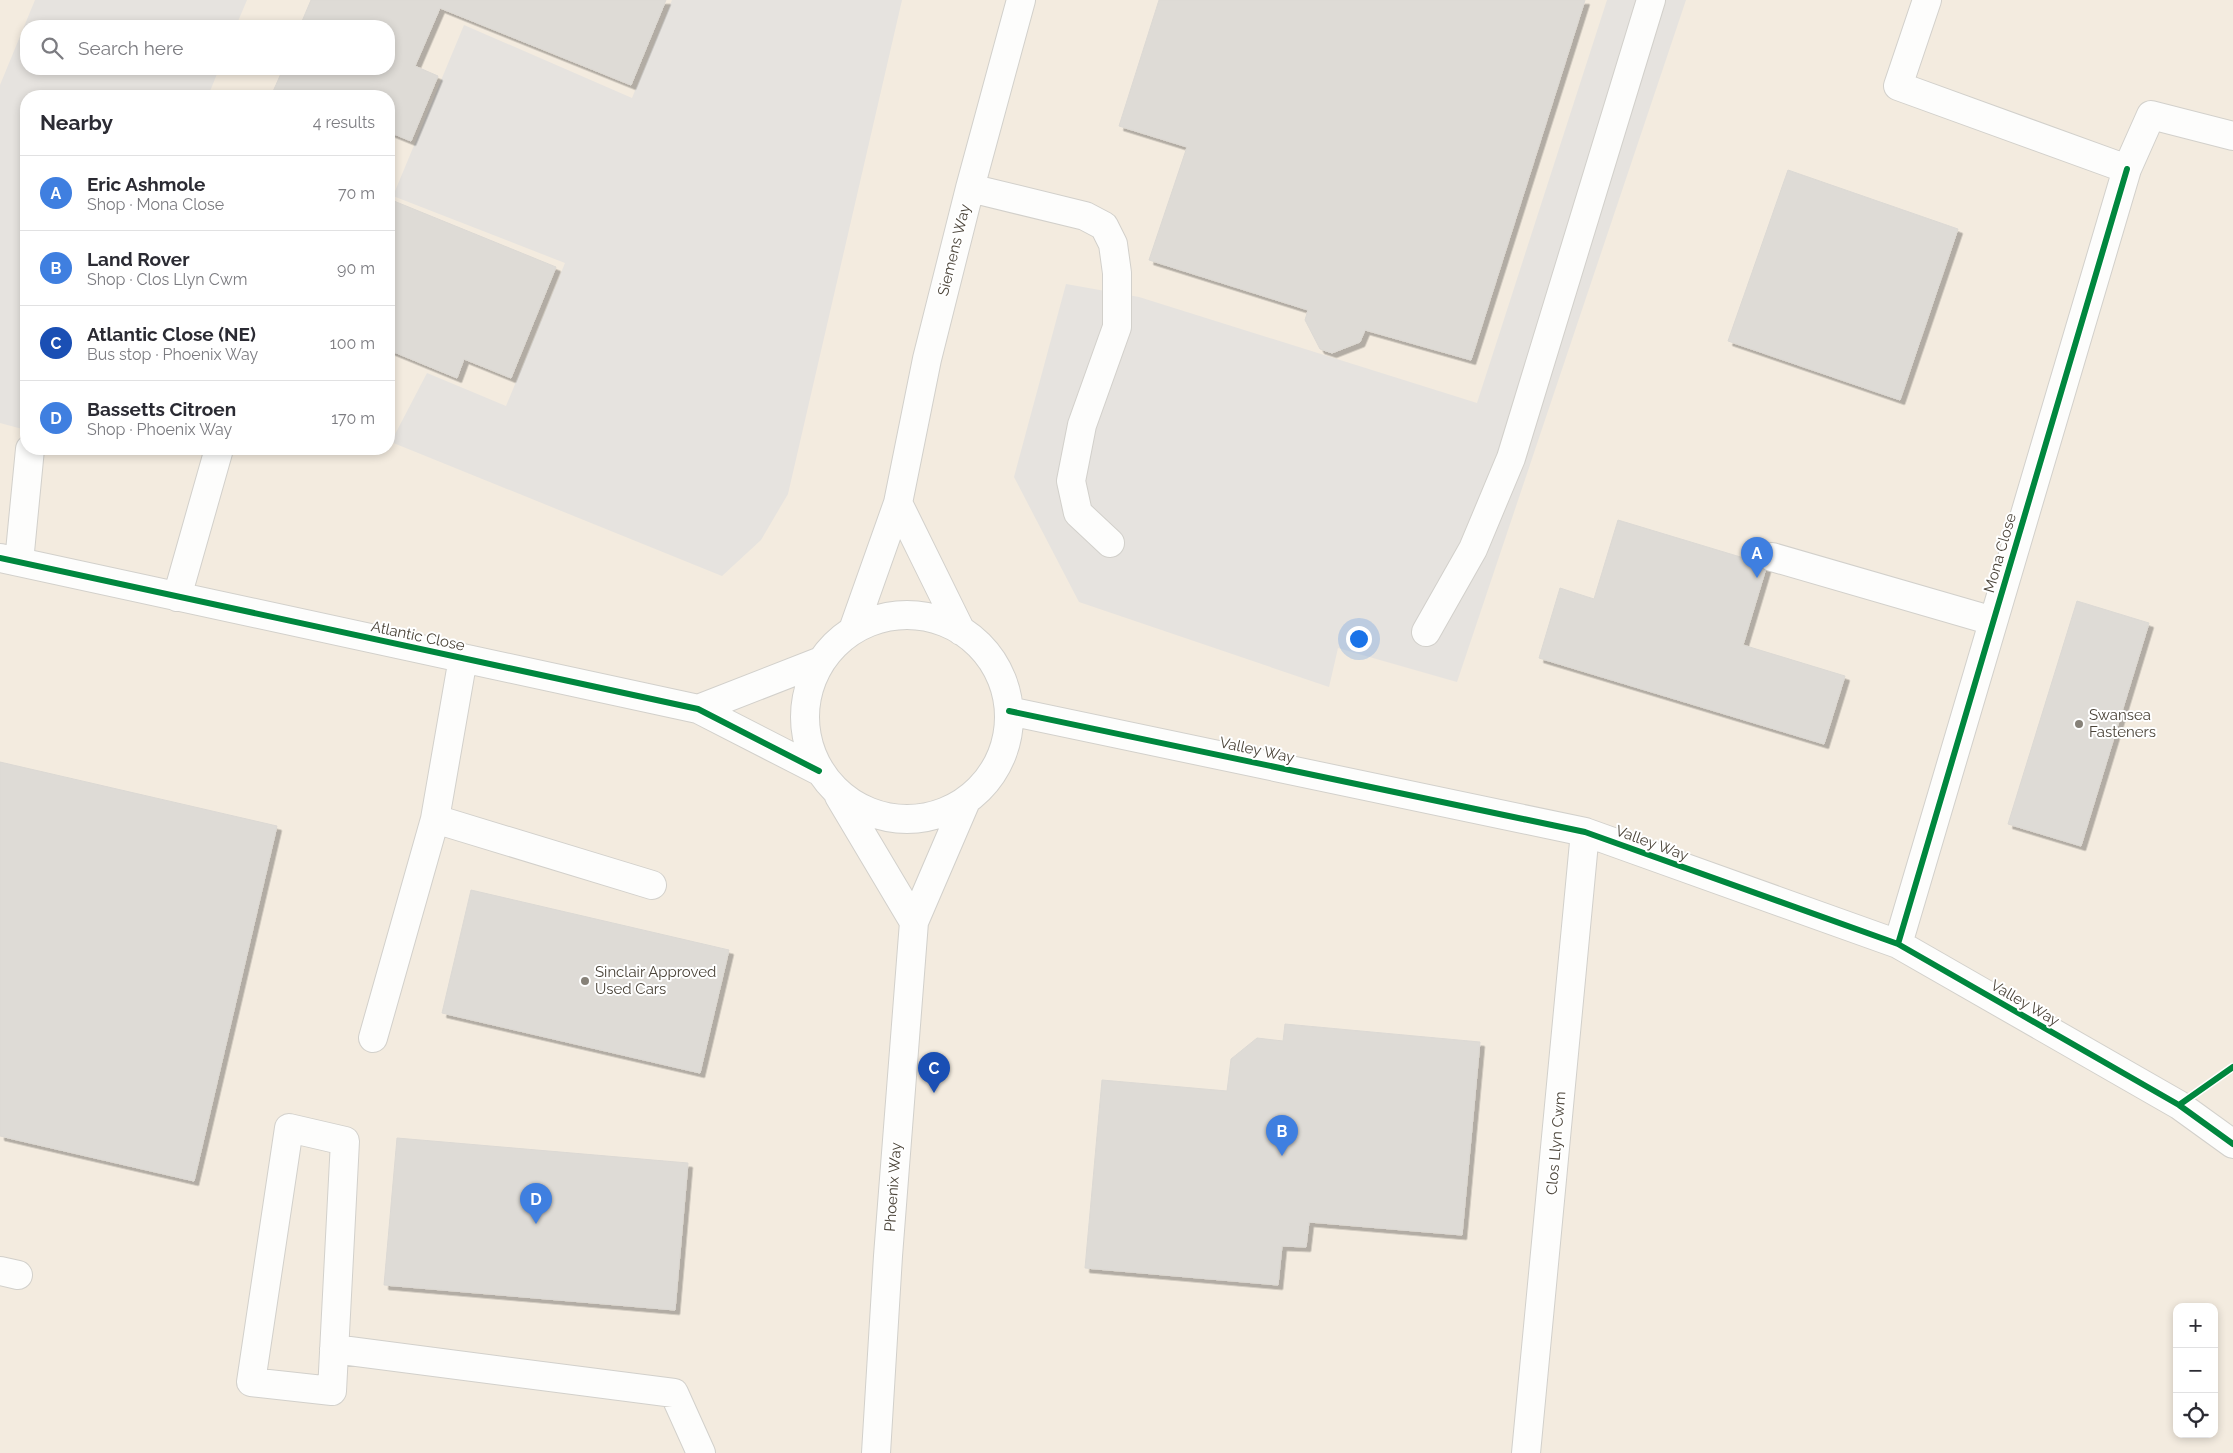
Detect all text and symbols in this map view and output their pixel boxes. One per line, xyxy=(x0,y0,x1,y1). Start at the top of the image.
search box xyxy=(20,20,395,75)
icon: search xyxy=(38,34,66,62)
text: Search here xyxy=(78,37,184,59)
text: Nearby xyxy=(40,110,113,135)
text: 4 results xyxy=(313,113,375,132)
text: Eric Ashmole xyxy=(87,173,205,195)
text: A xyxy=(51,184,61,203)
text: 70 m xyxy=(338,184,375,203)
text: Shop · Mona Close xyxy=(87,195,224,214)
street label: Siemens Way xyxy=(934,202,974,298)
text: Land Rover xyxy=(87,248,190,270)
text: B xyxy=(51,259,61,278)
text: 90 m xyxy=(337,259,375,278)
text: Shop · Clos Llyn Cwm xyxy=(87,270,247,289)
text: Atlantic Close (NE) xyxy=(87,323,256,345)
text: C xyxy=(51,334,61,353)
text: 100 m xyxy=(330,334,375,353)
text: Bus stop · Phoenix Way xyxy=(87,345,258,364)
text: Bassetts Citroen xyxy=(87,398,236,420)
text: D xyxy=(50,409,62,428)
text: 170 m xyxy=(331,409,375,428)
text: Shop · Phoenix Way xyxy=(87,420,232,439)
street label: Mona Close xyxy=(1980,511,2020,595)
pin: A xyxy=(1741,537,1773,578)
street label: Atlantic Close xyxy=(369,617,467,655)
your location xyxy=(1346,626,1372,652)
place label: Swansea Fasteners xyxy=(2089,706,2156,741)
marker: Swansea Fasteners xyxy=(2073,718,2085,730)
street label: Valley Way xyxy=(1218,733,1296,767)
street label: Valley Way xyxy=(1613,821,1691,865)
place label: Sinclair Approved Used Cars xyxy=(595,963,716,998)
marker: Sinclair Approved Used Cars xyxy=(579,975,591,987)
street label: Valley Way xyxy=(1987,976,2063,1030)
pin: C xyxy=(918,1052,950,1093)
street label: Clos Llyn Cwm xyxy=(1543,1090,1569,1196)
pin: B xyxy=(1266,1115,1298,1156)
street label: Phoenix Way xyxy=(881,1142,905,1232)
pin: D xyxy=(520,1183,552,1224)
map controls xyxy=(2173,1303,2218,1438)
button: + xyxy=(2173,1303,2218,1348)
button: − xyxy=(2173,1348,2218,1393)
button: locate xyxy=(2173,1393,2218,1438)

